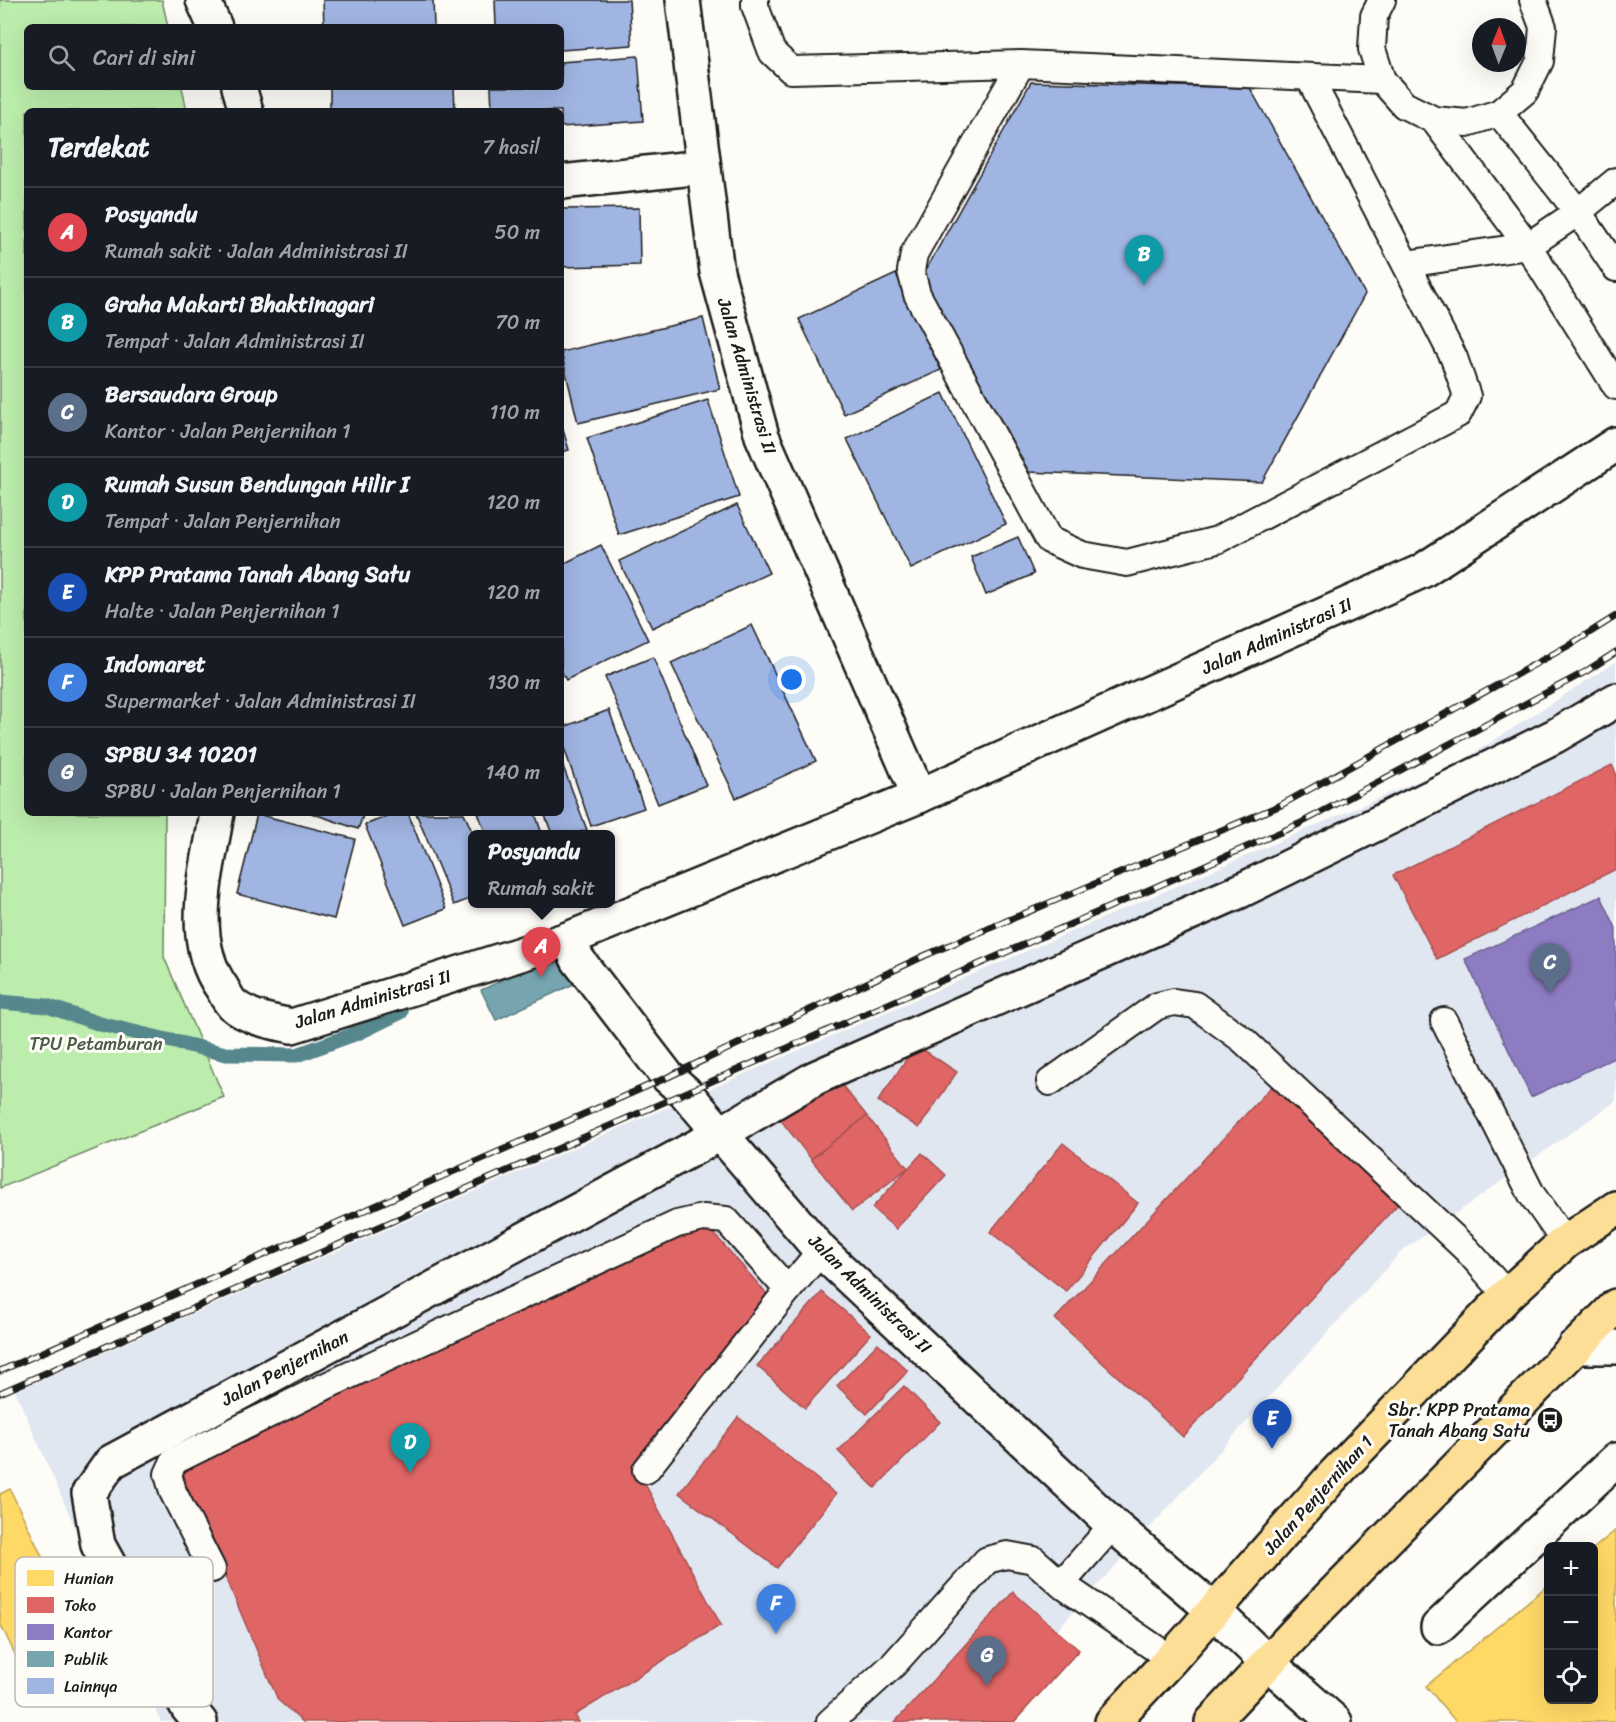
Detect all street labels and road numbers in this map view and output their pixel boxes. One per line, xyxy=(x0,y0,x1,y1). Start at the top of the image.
street label: Jalan Administrasi II xyxy=(708,293,786,459)
street label: Jalan Administrasi II xyxy=(1196,588,1358,684)
street label: Jalan Administrasi II xyxy=(290,960,456,1038)
street label: Jalan Administrasi II xyxy=(800,1225,940,1362)
street label: Jalan Penjernihan xyxy=(215,1321,355,1416)
street label: Jalan Penjernihan 1 xyxy=(1254,1427,1381,1563)

